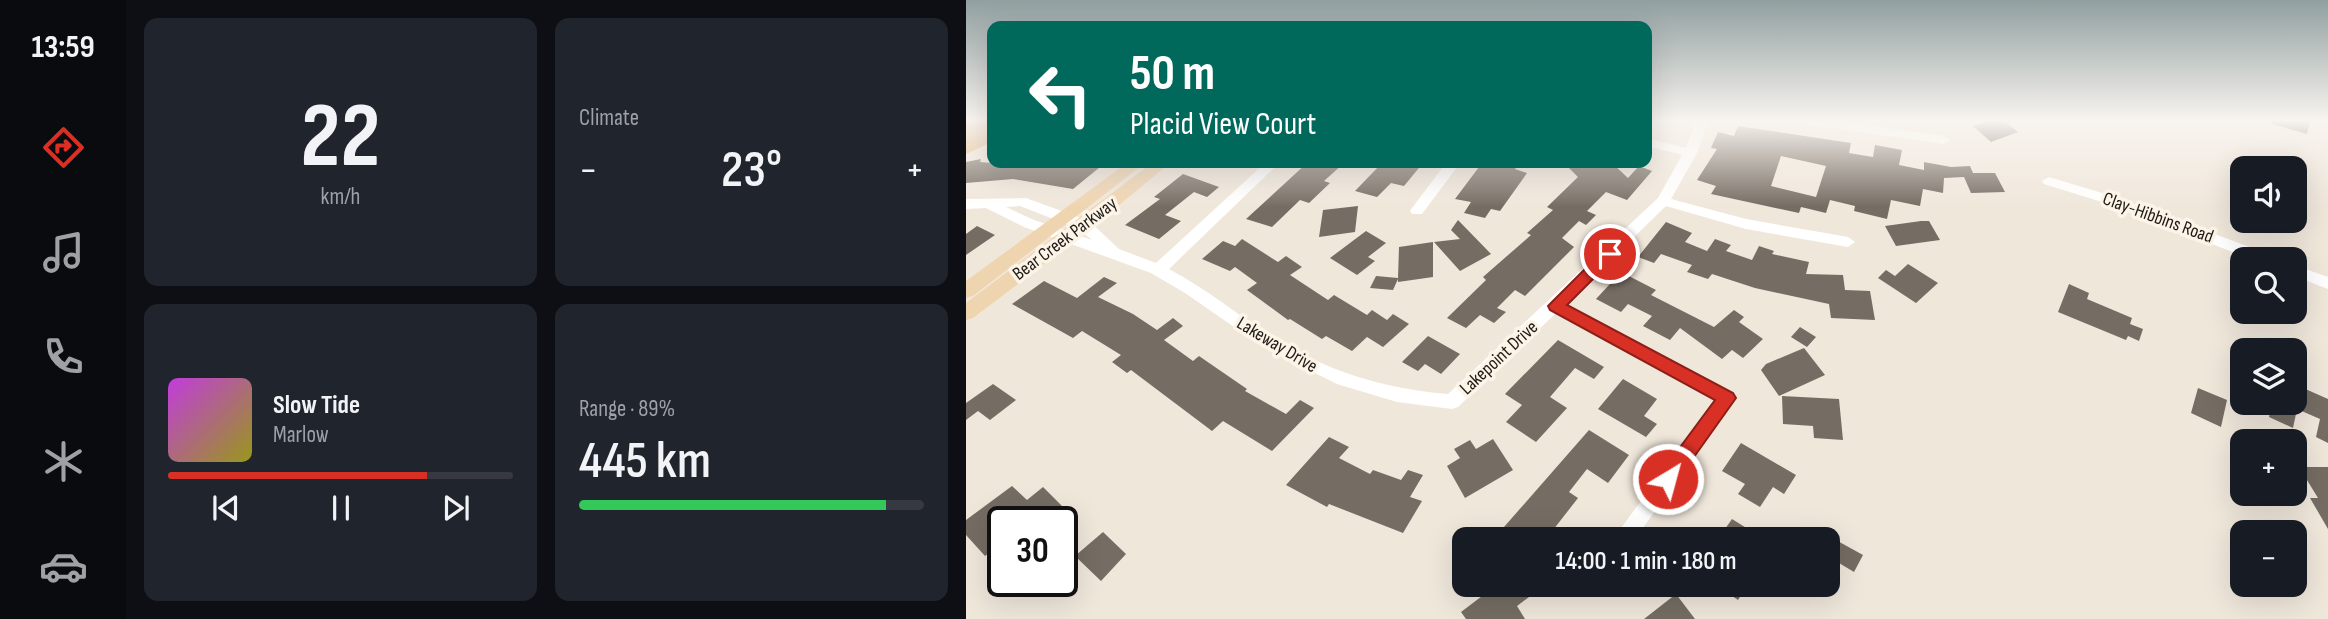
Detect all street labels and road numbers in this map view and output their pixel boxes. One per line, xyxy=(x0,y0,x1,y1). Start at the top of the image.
street label: Clay-Hibbins Road xyxy=(2099,187,2217,249)
street label: Bear Creek Parkway xyxy=(1008,192,1122,286)
street label: Lakeway Drive xyxy=(1232,312,1322,378)
street label: Lakepoint Drive xyxy=(1455,316,1543,400)

